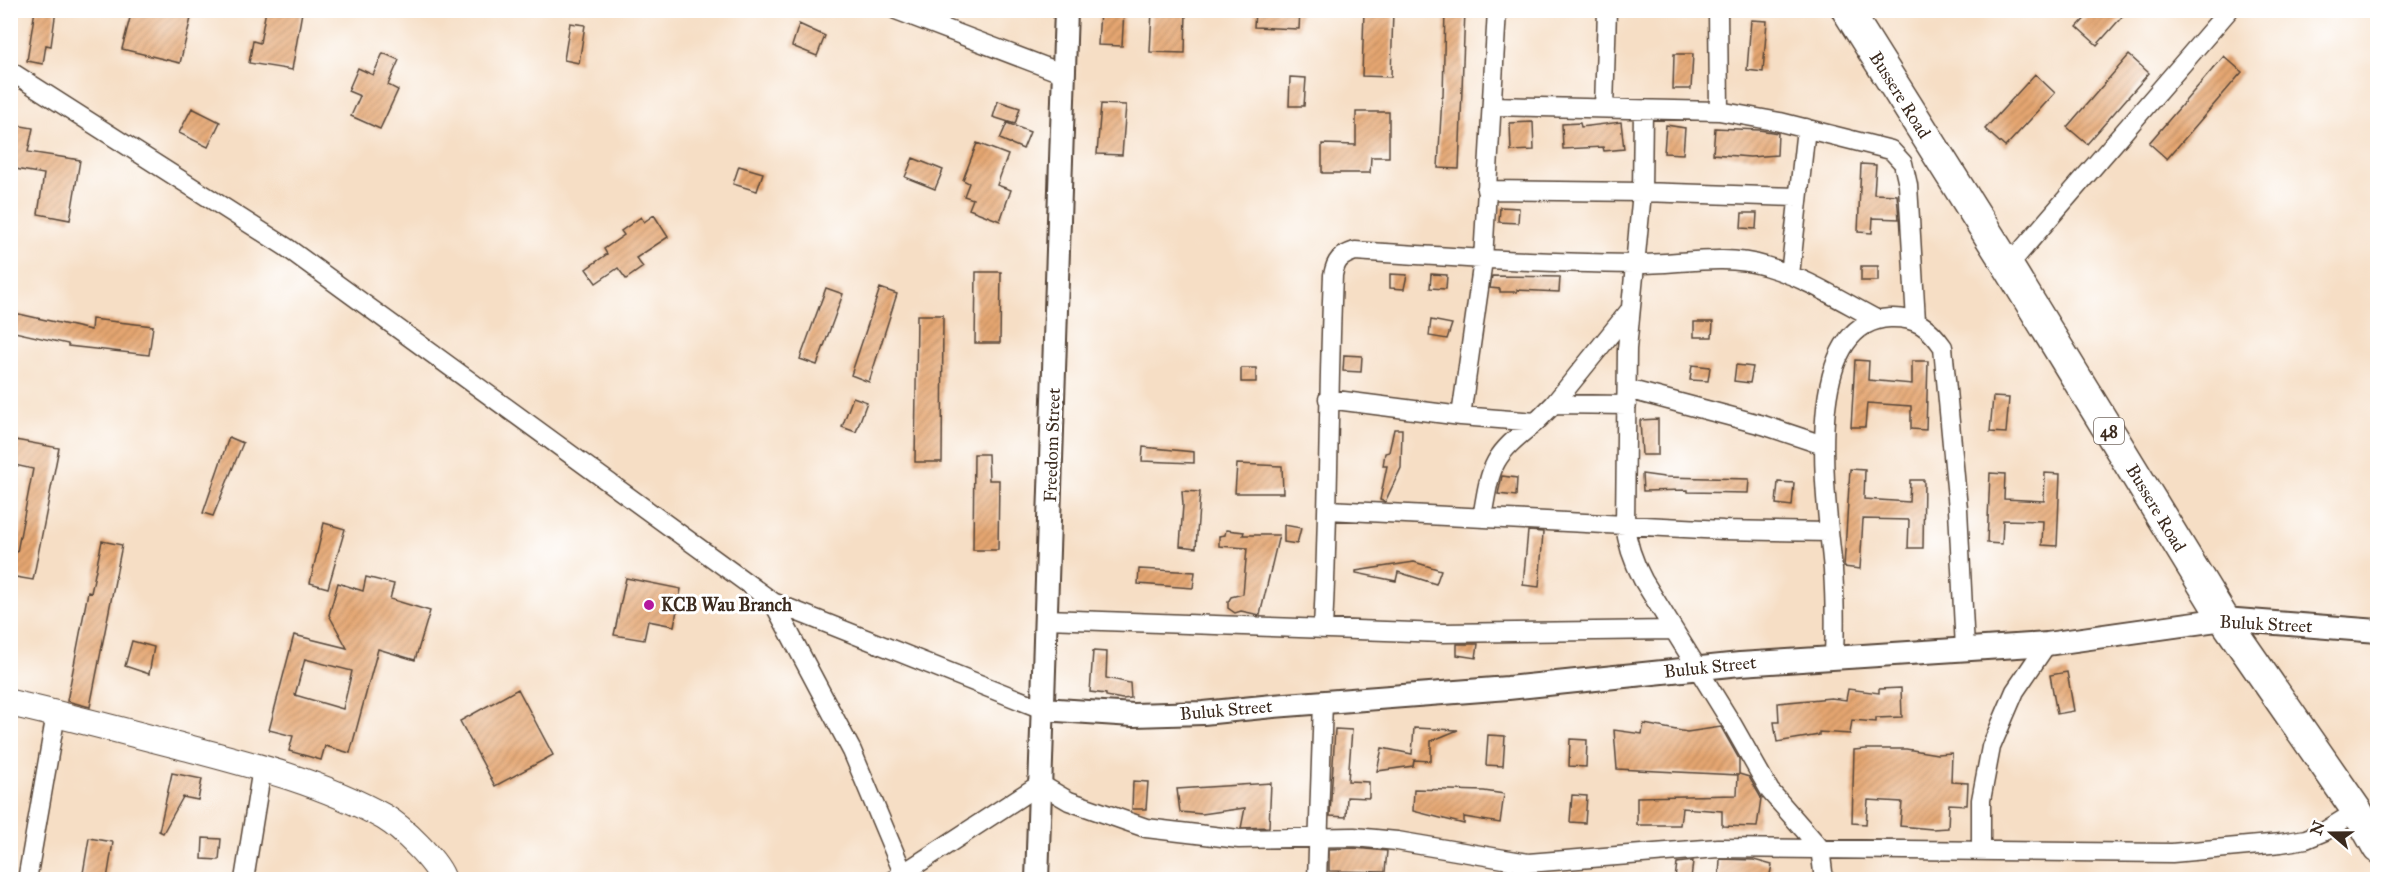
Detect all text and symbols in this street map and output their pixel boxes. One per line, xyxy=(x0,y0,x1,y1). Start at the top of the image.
street label: Bussere Road xyxy=(1865,47,1935,143)
street label: Freedom Street xyxy=(1039,387,1065,503)
road number: 48 xyxy=(2094,418,2124,444)
street label: Bussere Road xyxy=(2121,460,2191,556)
place label: KCB Wau Branch xyxy=(661,594,793,616)
marker: KCB Wau Branch xyxy=(642,598,656,612)
street label: Buluk Street xyxy=(2219,611,2314,637)
street label: Buluk Street xyxy=(1663,651,1758,683)
street label: Buluk Street xyxy=(1179,695,1274,725)
north arrow xyxy=(2301,803,2361,863)
text: N xyxy=(2306,818,2329,838)

